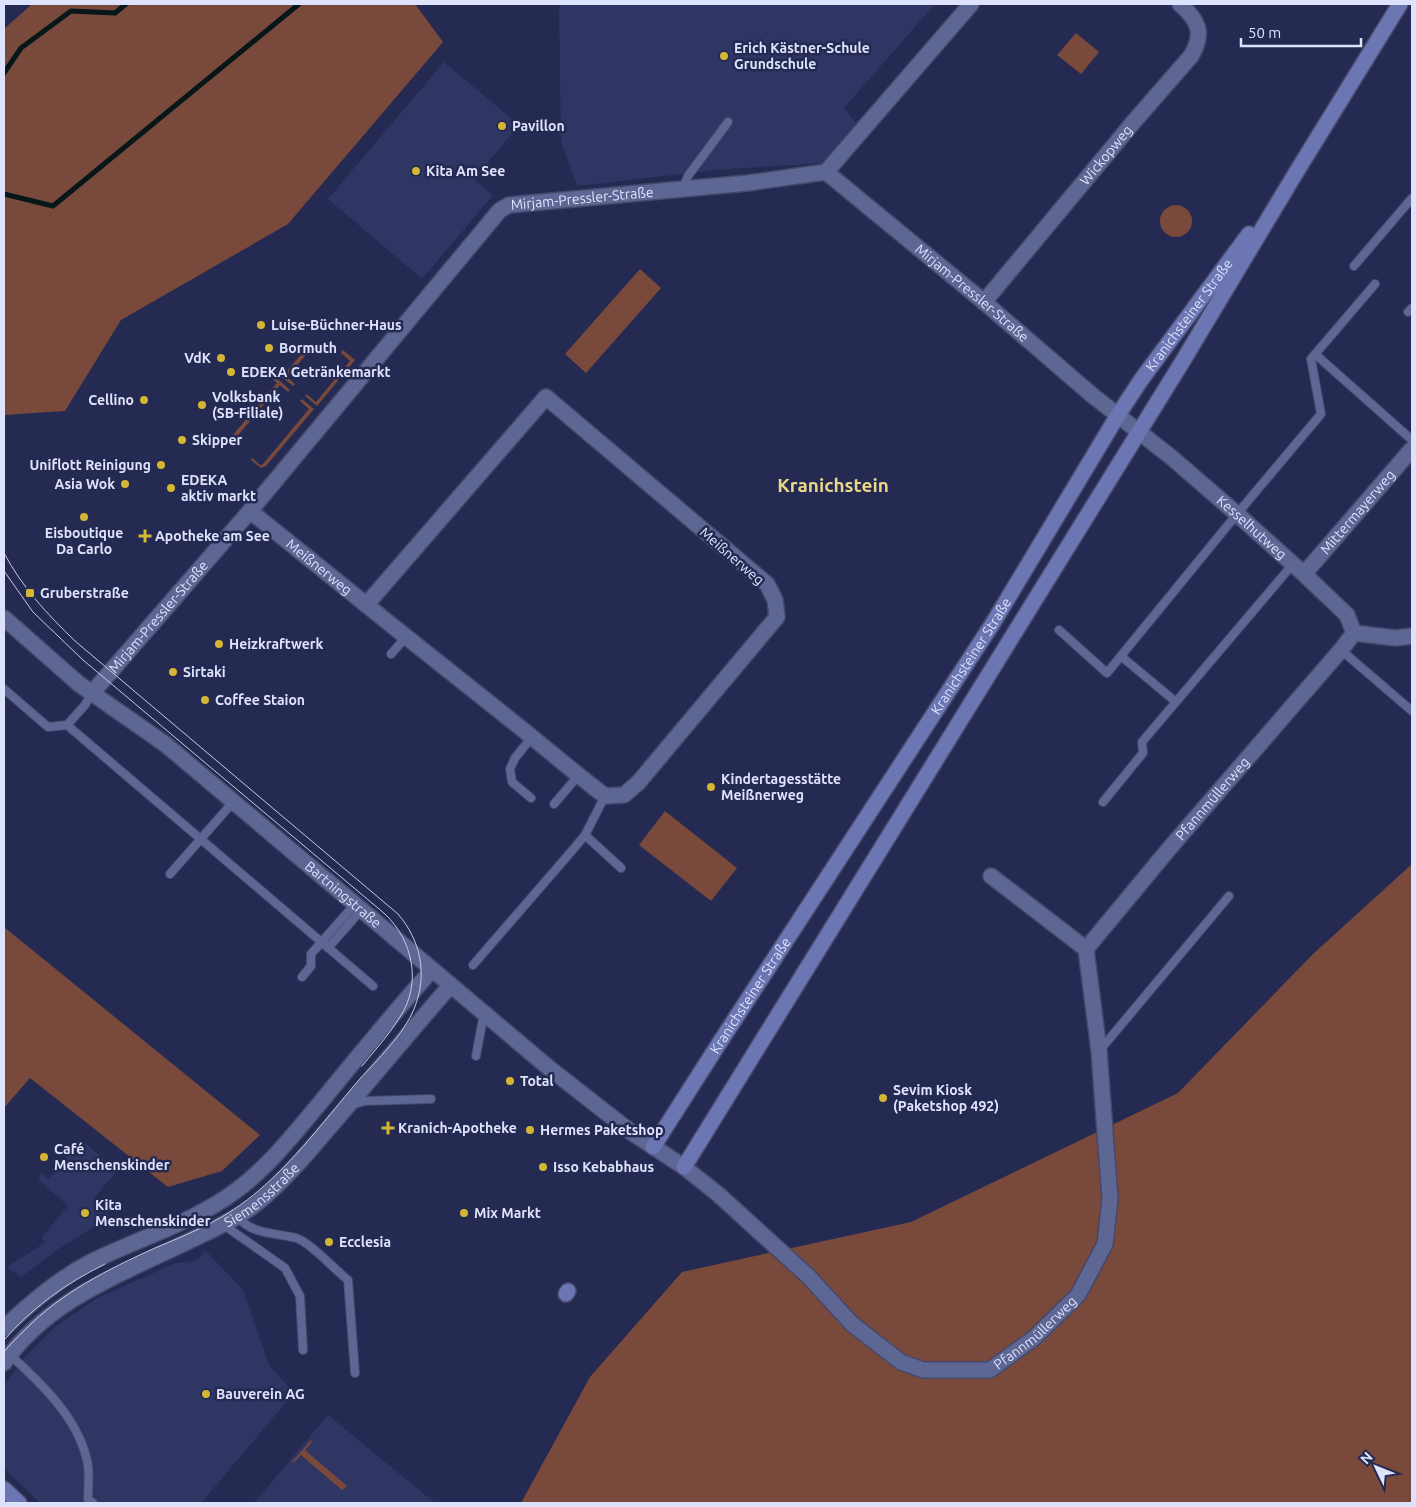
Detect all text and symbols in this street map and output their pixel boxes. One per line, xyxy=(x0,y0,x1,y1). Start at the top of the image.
scale bar xyxy=(1241,15,1361,47)
text: 50 m xyxy=(1248,24,1281,41)
place label: Erich Kästner-Schule Grundschule xyxy=(734,40,870,72)
marker: Erich Kästner-Schule Grundschule xyxy=(718,50,730,62)
place label: Pavillon xyxy=(512,118,565,134)
marker: Pavillon xyxy=(496,120,508,132)
street label: Wickopweg xyxy=(1077,122,1136,188)
place label: Kita Am See xyxy=(426,163,505,179)
marker: Kita Am See xyxy=(410,165,422,177)
street label: Mirjam-Pressler-Straße xyxy=(510,184,654,213)
street label: Mirjam-Pressler-Straße xyxy=(912,241,1032,345)
street label: Kranichsteiner Straße xyxy=(1142,256,1236,374)
place label: Luise-Büchner-Haus xyxy=(271,317,402,333)
marker: Luise-Büchner-Haus xyxy=(255,319,267,331)
place label: Bormuth xyxy=(279,340,337,356)
marker: Bormuth xyxy=(263,342,275,354)
place label: VdK xyxy=(184,350,212,366)
marker: VdK xyxy=(215,352,227,364)
place label: EDEKA Getränkemarkt xyxy=(241,364,391,380)
marker: EDEKA Getränkemarkt xyxy=(225,366,237,378)
place label: Volksbank (SB-Filiale) xyxy=(212,389,283,421)
place label: Cellino xyxy=(88,392,134,408)
marker: Cellino xyxy=(138,394,150,406)
marker: Volksbank (SB-Filiale) xyxy=(196,399,208,411)
place label: Skipper xyxy=(192,432,243,448)
marker: Skipper xyxy=(176,434,188,446)
place label: Uniflott Reinigung xyxy=(29,457,151,473)
marker: Uniflott Reinigung xyxy=(155,459,167,471)
street label: Mittermayerweg xyxy=(1317,467,1398,557)
place label: EDEKA aktiv markt xyxy=(181,472,256,504)
district label: Kranichstein xyxy=(777,474,889,496)
place label: Asia Wok xyxy=(55,476,115,492)
marker: Asia Wok xyxy=(119,478,131,490)
marker: EDEKA aktiv markt xyxy=(165,482,177,494)
street label: Kesselhutweg xyxy=(1214,492,1290,563)
marker: Eisboutique Da Carlo xyxy=(78,511,90,523)
street label: Meißnerweg xyxy=(697,524,767,588)
place label: Eisboutique Da Carlo xyxy=(45,525,123,557)
place label: Apotheke am See xyxy=(155,528,270,544)
marker: Apotheke am See xyxy=(139,530,151,542)
street label: Meißnerweg xyxy=(283,536,355,598)
street label: Mirjam-Pressler-Straße xyxy=(105,557,211,676)
place label: Gruberstraße xyxy=(40,585,129,601)
marker: Gruberstraße xyxy=(24,587,36,599)
street label: Kranichsteiner Straße xyxy=(928,595,1014,717)
place label: Heizkraftwerk xyxy=(229,636,324,652)
marker: Heizkraftwerk xyxy=(213,638,225,650)
place label: Sirtaki xyxy=(183,664,226,680)
marker: Sirtaki xyxy=(167,666,179,678)
place label: Coffee Staion xyxy=(215,692,305,708)
marker: Coffee Staion xyxy=(199,694,211,706)
street label: Pfannmüllerweg xyxy=(1172,754,1253,843)
place label: Kindertagesstätte Meißnerweg xyxy=(721,771,841,803)
marker: Kindertagesstätte Meißnerweg xyxy=(705,781,717,793)
street label: Bartningstraße xyxy=(302,858,385,931)
street label: Kranichsteiner Straße xyxy=(707,934,794,1057)
place label: Total xyxy=(520,1073,554,1089)
marker: Total xyxy=(504,1075,516,1087)
place label: Sevim Kiosk (Paketshop 492) xyxy=(893,1082,999,1114)
marker: Sevim Kiosk (Paketshop 492) xyxy=(877,1092,889,1104)
place label: Kranich-Apotheke xyxy=(398,1120,517,1136)
marker: Kranich-Apotheke xyxy=(382,1122,394,1134)
place label: Hermes Paketshop xyxy=(540,1122,663,1138)
marker: Hermes Paketshop xyxy=(524,1124,536,1136)
place label: Café Menschenskinder xyxy=(54,1141,170,1173)
marker: Café Menschenskinder xyxy=(38,1151,50,1163)
place label: Isso Kebabhaus xyxy=(553,1159,654,1175)
street label: Siemensstraße xyxy=(221,1160,302,1230)
marker: Isso Kebabhaus xyxy=(537,1161,549,1173)
place label: Kita Menschenskinder xyxy=(95,1197,211,1229)
place label: Mix Markt xyxy=(474,1205,541,1221)
marker: Kita Menschenskinder xyxy=(79,1207,91,1219)
marker: Mix Markt xyxy=(458,1207,470,1219)
place label: Ecclesia xyxy=(339,1234,391,1250)
marker: Ecclesia xyxy=(323,1236,335,1248)
street label: Pfannmüllerweg xyxy=(990,1293,1080,1373)
place label: Bauverein AG xyxy=(216,1386,305,1402)
marker: Bauverein AG xyxy=(200,1388,212,1400)
north arrow xyxy=(1351,1442,1401,1492)
text: N xyxy=(1357,1449,1376,1467)

